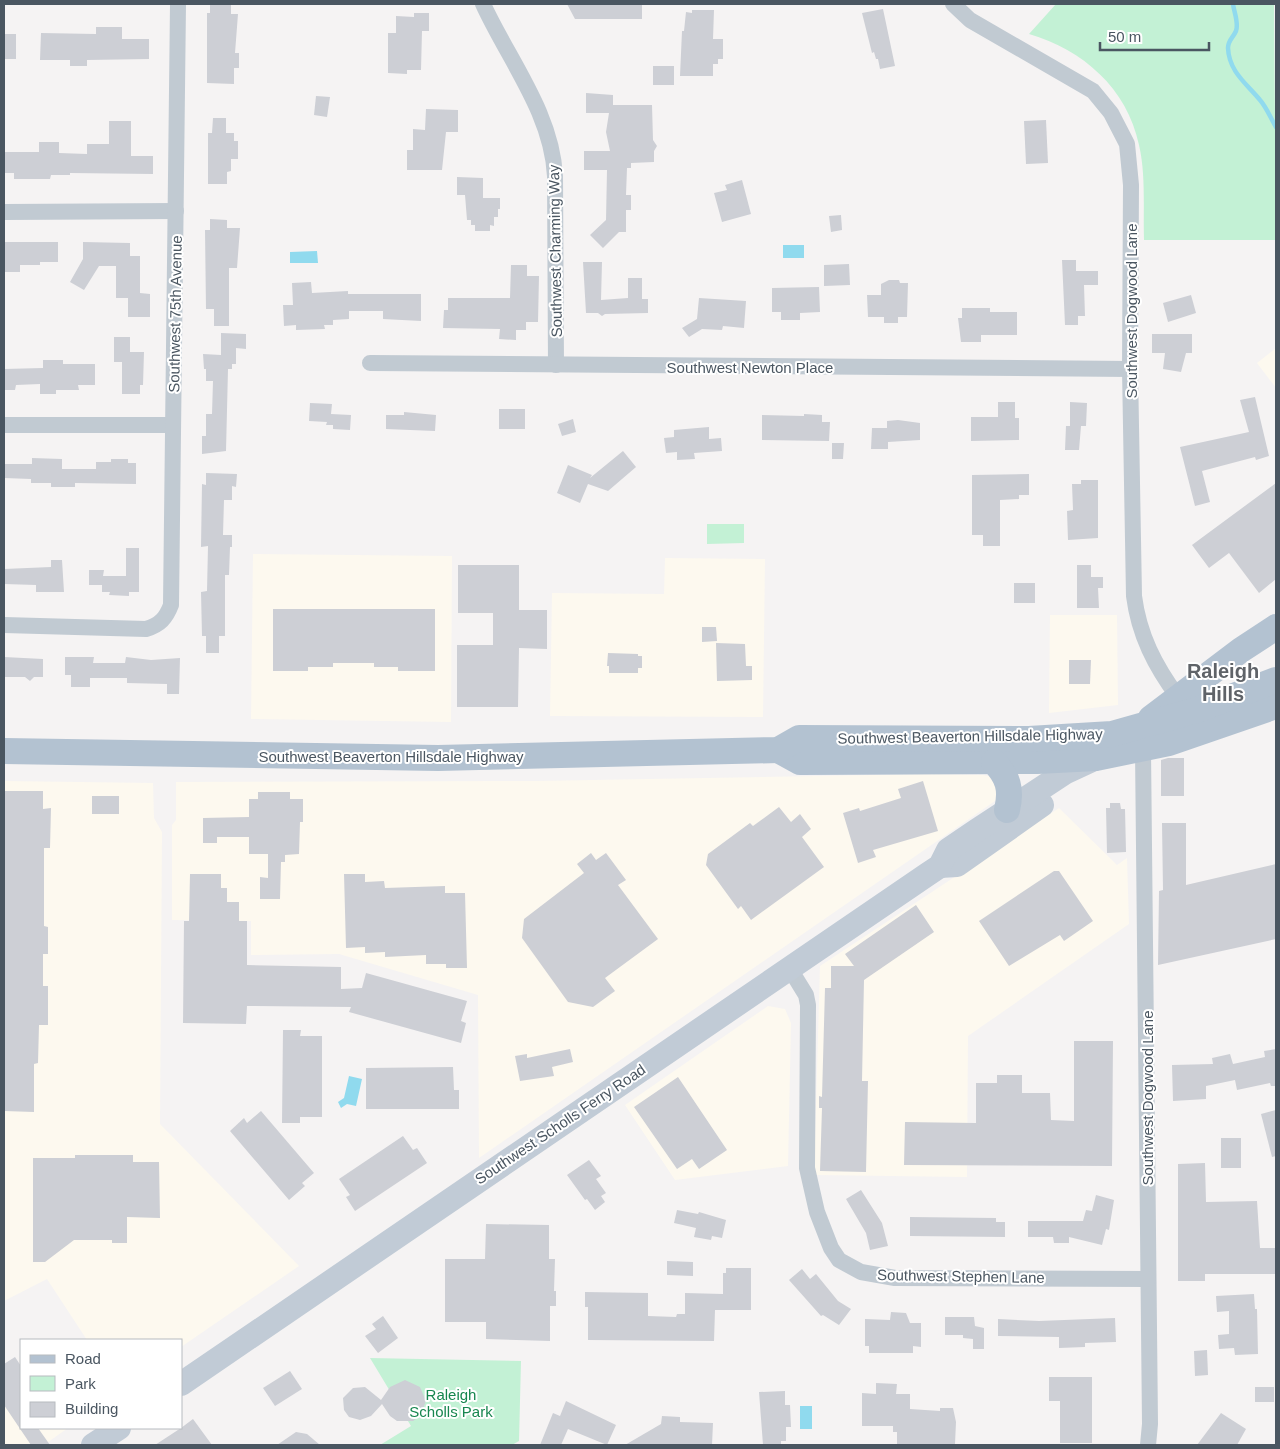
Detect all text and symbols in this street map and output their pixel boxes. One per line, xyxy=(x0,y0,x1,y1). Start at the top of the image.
scale bar xyxy=(1100,20,1209,52)
text: 50 m xyxy=(1108,28,1141,45)
street label: Southwest Charming Way xyxy=(545,164,565,338)
street label: Southwest Dogwood Lane xyxy=(1123,223,1140,399)
street label: Southwest 75th Avenue xyxy=(165,235,185,393)
street label: Southwest Newton Place xyxy=(667,359,833,376)
district label: Raleigh Hills xyxy=(1187,660,1259,705)
street label: Southwest Beaverton Hillsdale Highway xyxy=(837,725,1103,747)
street label: Southwest Beaverton Hillsdale Highway xyxy=(258,748,524,765)
street label: Southwest Dogwood Lane xyxy=(1139,1010,1156,1186)
street label: Southwest Scholls Ferry Road xyxy=(472,1061,648,1187)
street label: Southwest Stephen Lane xyxy=(877,1266,1045,1286)
legend xyxy=(20,1339,182,1429)
text: Road xyxy=(65,1350,101,1367)
text: Park xyxy=(65,1375,96,1392)
park label: Raleigh Scholls Park xyxy=(409,1386,493,1420)
text: Building xyxy=(65,1400,118,1417)

